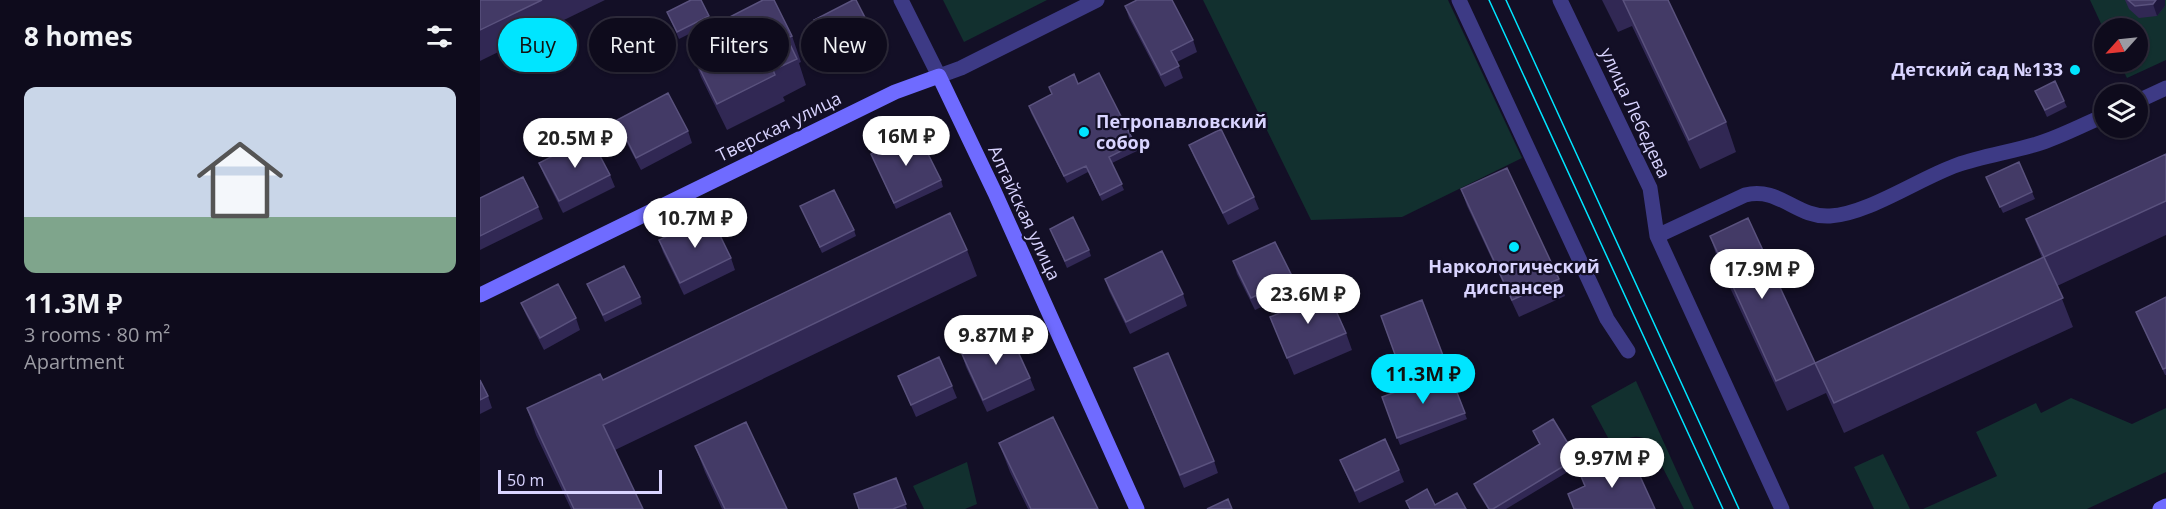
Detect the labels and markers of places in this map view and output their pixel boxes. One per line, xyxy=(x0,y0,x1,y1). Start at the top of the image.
place label: Детский сад №133 xyxy=(1892,57,2063,81)
marker: Детский сад №133 xyxy=(2068,63,2082,77)
place label: Петропавловский собор xyxy=(1096,109,1267,154)
pin: 16M ₽ xyxy=(864,116,948,167)
pin: 20.5M ₽ xyxy=(520,118,630,169)
marker: Петропавловский собор xyxy=(1077,125,1091,139)
pin: 10.7M ₽ xyxy=(640,198,750,249)
marker: Наркологический диспансер xyxy=(1507,240,1521,254)
pin: 17.9M ₽ xyxy=(1707,249,1817,300)
place label: Наркологический диспансер xyxy=(1428,254,1600,299)
pin: 23.6M ₽ xyxy=(1253,274,1363,325)
pin: 9.87M ₽ xyxy=(941,315,1051,366)
pin: 11.3M ₽ xyxy=(1368,354,1478,405)
pin: 9.97M ₽ xyxy=(1557,438,1667,489)

